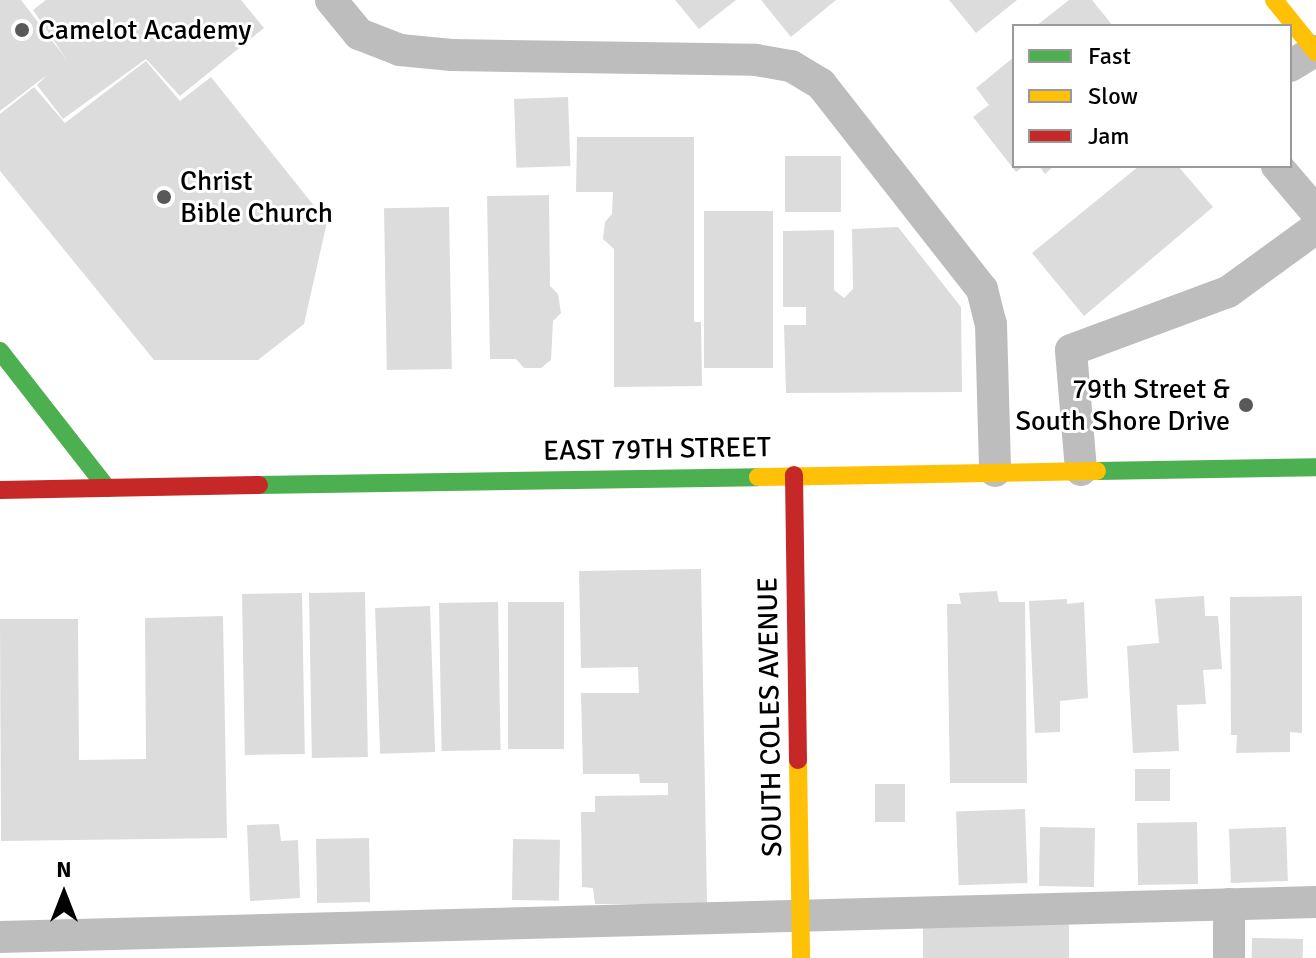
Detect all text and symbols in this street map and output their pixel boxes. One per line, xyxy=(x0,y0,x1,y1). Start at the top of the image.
place label: Camelot Academy xyxy=(38,13,251,47)
marker: Camelot Academy xyxy=(13,21,31,39)
legend xyxy=(1012,24,1292,168)
text: Fast xyxy=(1088,41,1131,71)
text: Slow xyxy=(1088,81,1138,111)
text: Jam xyxy=(1088,121,1129,151)
place label: Christ Bible Church xyxy=(180,164,333,230)
marker: Christ Bible Church xyxy=(155,188,173,206)
place label: 79th Street & South Shore Drive xyxy=(1015,372,1230,438)
marker: 79th Street & South Shore Drive xyxy=(1237,396,1255,414)
street label: EAST 79TH STREET xyxy=(543,430,771,468)
street label: SOUTH COLES AVENUE xyxy=(751,577,789,857)
north arrow xyxy=(24,854,104,934)
text: N xyxy=(56,856,72,883)

